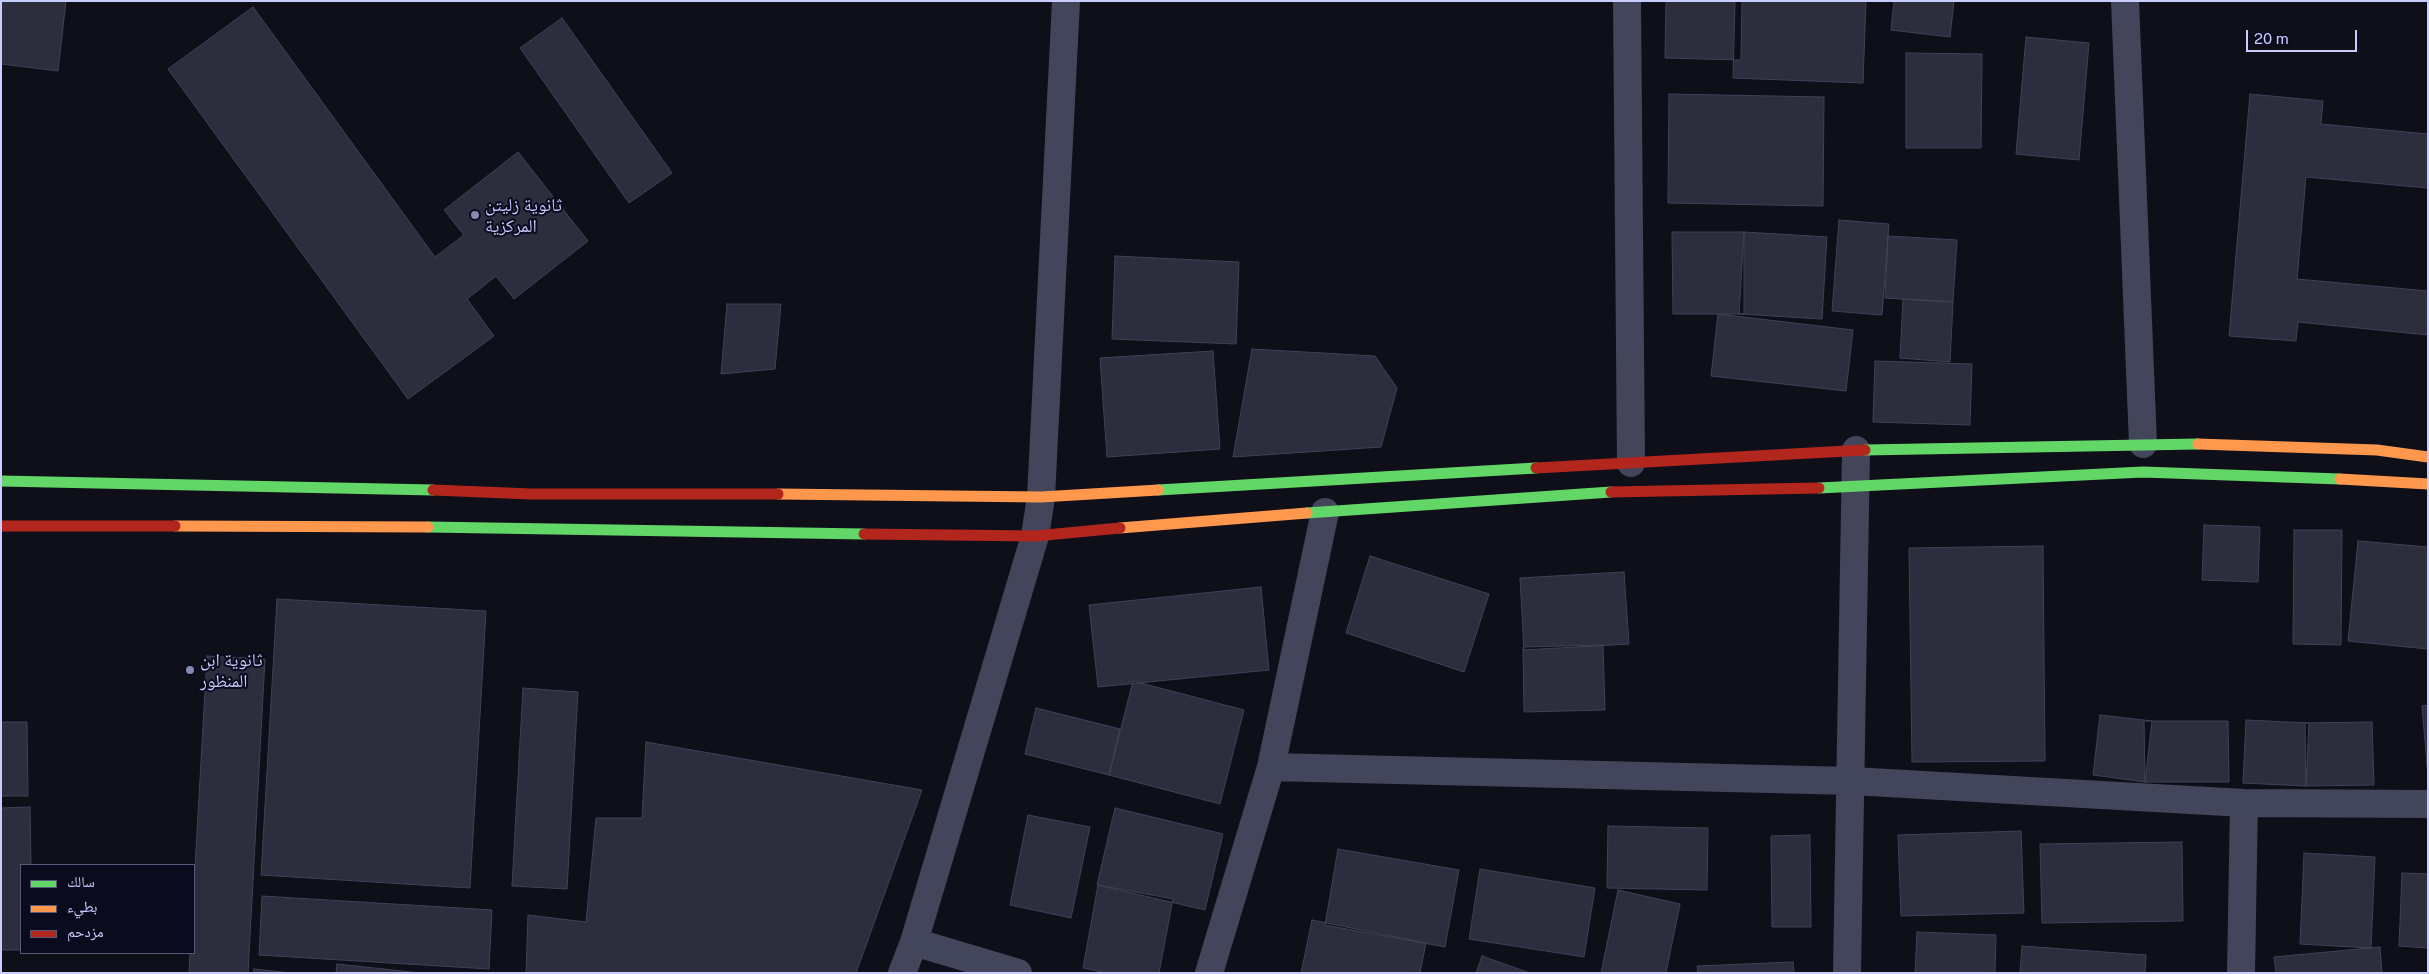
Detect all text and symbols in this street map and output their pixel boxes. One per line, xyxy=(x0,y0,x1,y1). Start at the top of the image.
scale bar xyxy=(2249,20,2360,52)
text: 20 m xyxy=(2254,30,2289,47)
place label: ثانوية زليتن المركزية xyxy=(485,194,562,236)
marker: ثانوية زليتن المركزية xyxy=(469,209,481,221)
place label: ثانوية ابن المنظور xyxy=(200,649,263,692)
marker: ثانوية ابن المنظور xyxy=(184,664,196,676)
legend xyxy=(20,864,195,954)
text: سالك xyxy=(67,873,95,890)
text: بطيء xyxy=(67,898,97,915)
text: مزدحم xyxy=(67,923,104,940)

